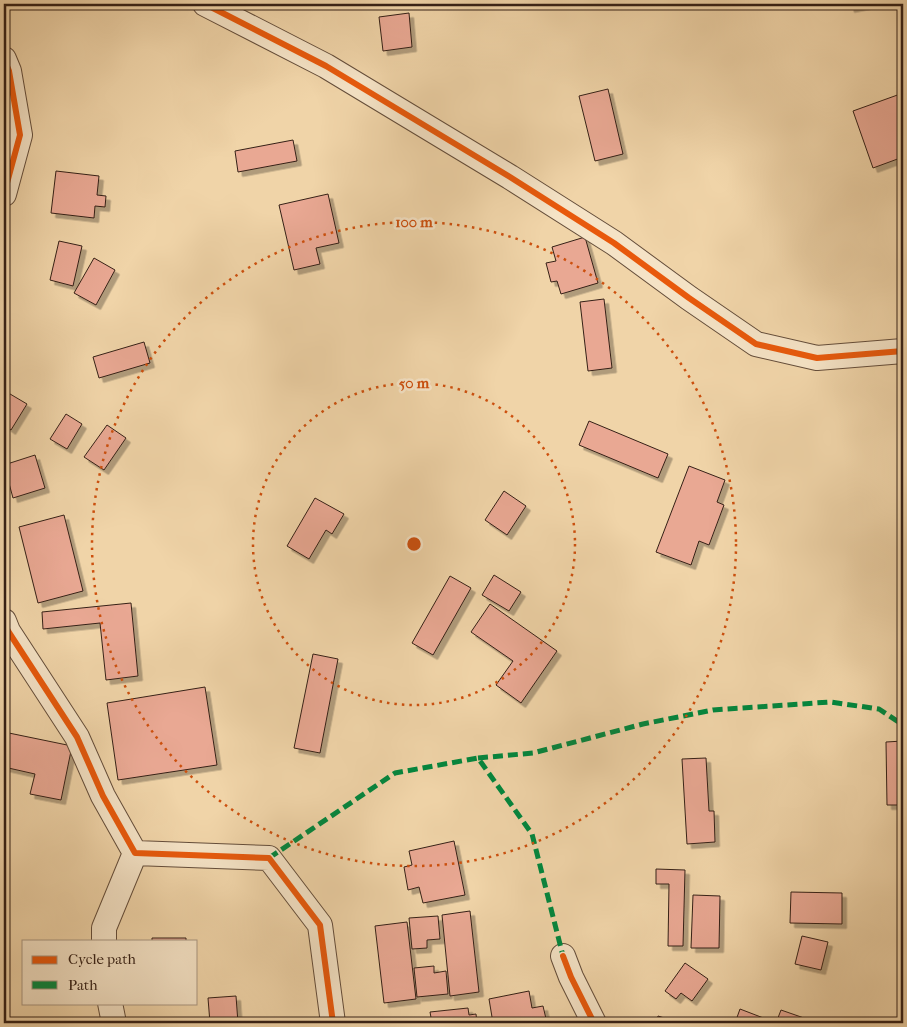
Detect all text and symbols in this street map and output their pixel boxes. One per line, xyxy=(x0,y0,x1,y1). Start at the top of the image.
text: 100 m xyxy=(395,213,433,231)
text: 50 m xyxy=(399,374,430,392)
centre of rings xyxy=(405,535,423,553)
legend xyxy=(22,940,198,1004)
text: Cycle path xyxy=(68,950,136,968)
text: Path xyxy=(68,976,98,994)

